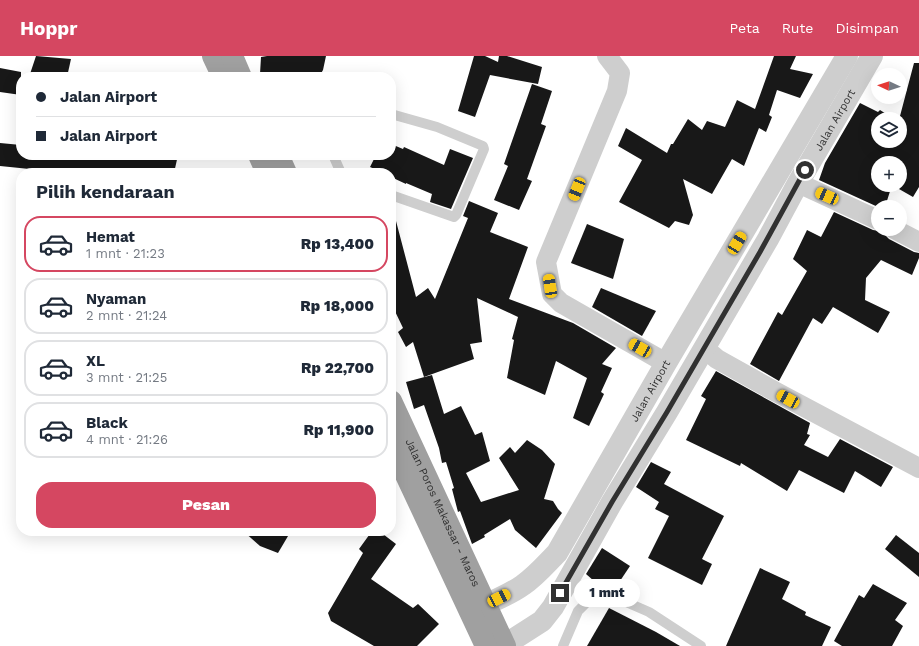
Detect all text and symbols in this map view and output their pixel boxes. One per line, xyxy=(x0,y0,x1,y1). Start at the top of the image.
text: Hoppr xyxy=(20,17,77,40)
text: Peta xyxy=(730,20,760,36)
text: Rute xyxy=(782,20,813,36)
text: Disimpan xyxy=(835,20,899,36)
north arrow xyxy=(871,68,907,104)
map controls xyxy=(871,68,907,236)
street label: Jalan Airport xyxy=(812,87,858,153)
text: Jalan Airport xyxy=(60,88,157,106)
button: layers xyxy=(871,112,907,148)
text: Jalan Airport xyxy=(60,127,157,145)
button: + xyxy=(871,156,907,192)
route start xyxy=(796,161,814,179)
car xyxy=(567,176,587,202)
text: Pilih kendaraan xyxy=(36,181,175,202)
car xyxy=(814,186,840,206)
button: − xyxy=(871,200,907,236)
icon: car xyxy=(38,226,74,262)
text: Hemat xyxy=(86,228,135,246)
car xyxy=(726,230,748,256)
text: Rp 13,400 xyxy=(301,235,374,253)
text: 1 mnt · 21:23 xyxy=(86,246,165,261)
car xyxy=(542,273,558,299)
icon: car xyxy=(38,288,74,324)
text: Nyaman xyxy=(86,290,146,308)
text: Rp 18,000 xyxy=(300,297,374,315)
text: 2 mnt · 21:24 xyxy=(86,308,167,323)
car xyxy=(627,337,653,359)
icon: car xyxy=(38,350,74,386)
text: XL xyxy=(86,352,105,370)
street label: Jalan Airport xyxy=(628,357,674,424)
text: Rp 22,700 xyxy=(301,359,374,377)
text: 3 mnt · 21:25 xyxy=(86,370,167,385)
car xyxy=(775,388,801,410)
icon: car xyxy=(38,412,74,448)
text: Black xyxy=(86,414,128,432)
text: Rp 11,900 xyxy=(304,421,374,439)
text: 4 mnt · 21:26 xyxy=(86,432,168,447)
street label: Jalan Poros Makassar - Maros xyxy=(402,437,483,589)
button: Pesan xyxy=(36,482,376,528)
callout: 1 mnt xyxy=(574,579,640,607)
route end xyxy=(551,584,569,602)
text: 1 mnt xyxy=(589,585,625,600)
car xyxy=(486,587,512,609)

